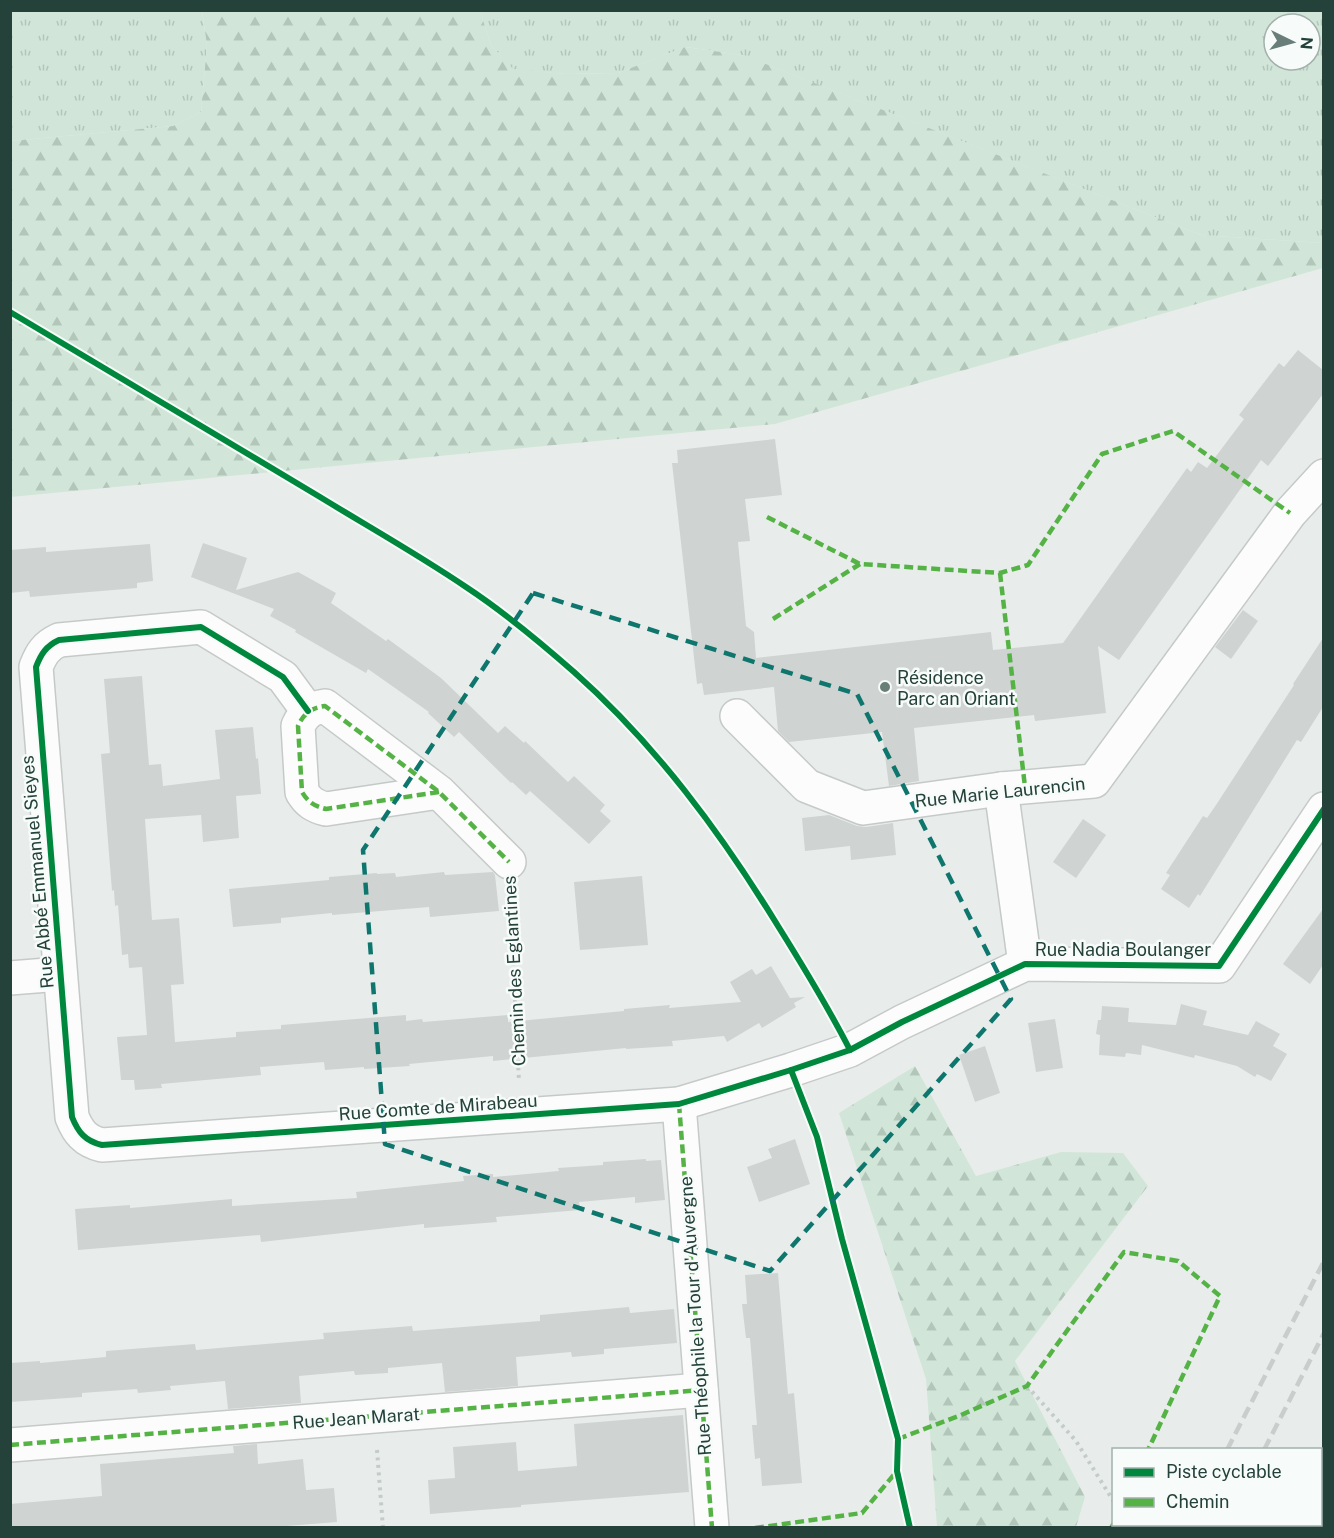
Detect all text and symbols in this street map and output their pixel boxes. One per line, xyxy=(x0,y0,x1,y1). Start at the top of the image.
north arrow xyxy=(1262,12,1322,72)
text: N xyxy=(1296,36,1316,50)
place label: Résidence Parc an Oriant xyxy=(897,667,1015,709)
marker: Résidence Parc an Oriant xyxy=(878,680,892,694)
street label: Rue Abbé Emmanuel Sieyes xyxy=(16,755,58,989)
street label: Rue Marie Laurencin xyxy=(914,773,1086,811)
street label: Chemin des Eglantines xyxy=(499,875,529,1067)
street label: Rue Nadia Boulanger xyxy=(1035,939,1211,960)
street label: Rue Comte de Mirabeau xyxy=(338,1090,538,1124)
street label: Rue Théophile la Tour d'Auvergne xyxy=(675,1175,715,1457)
street label: Rue Jean Marat xyxy=(292,1403,420,1433)
legend xyxy=(1112,1448,1322,1526)
text: Piste cyclable xyxy=(1166,1461,1282,1482)
text: Chemin xyxy=(1166,1491,1230,1512)

